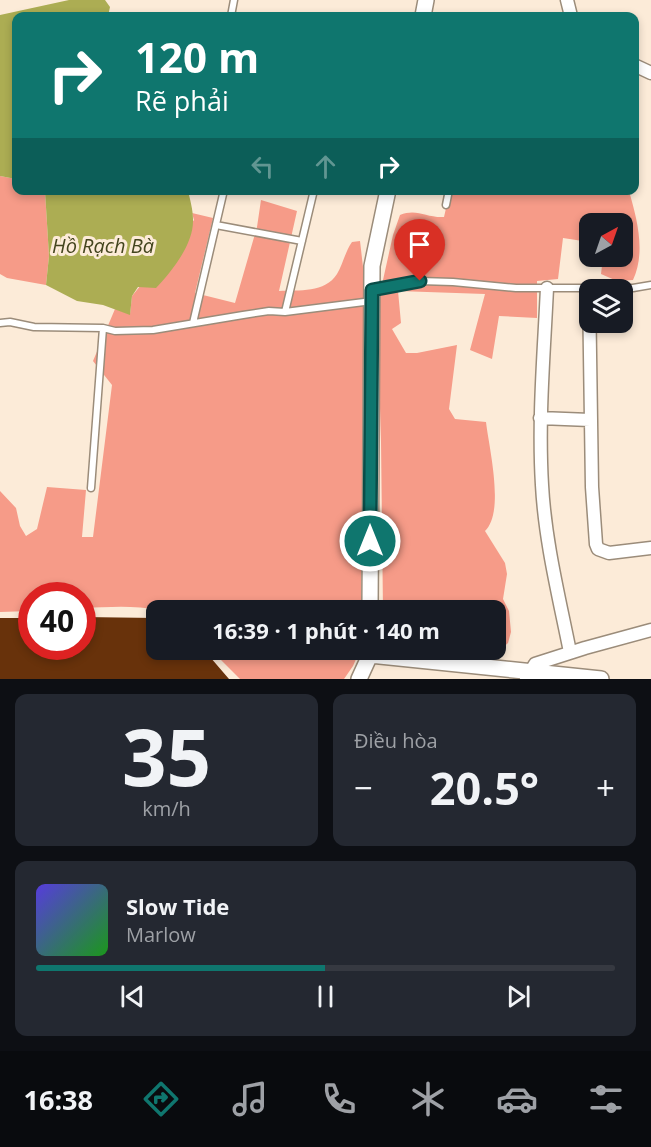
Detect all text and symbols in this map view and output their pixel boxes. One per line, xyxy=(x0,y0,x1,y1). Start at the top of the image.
text: 120 m xyxy=(135,28,259,85)
icon: right xyxy=(36,36,114,114)
text: Rẽ phải xyxy=(135,82,229,119)
icon: left xyxy=(246,150,279,183)
icon: ahead xyxy=(309,150,342,183)
icon: right xyxy=(372,150,405,183)
north arrow xyxy=(579,213,633,267)
map controls xyxy=(579,213,633,333)
pin xyxy=(394,219,445,281)
icon: arrive xyxy=(403,228,436,261)
water label: Hồ Rạch Bà xyxy=(52,232,154,259)
button: layers xyxy=(579,279,633,333)
position arrow xyxy=(338,509,402,573)
speed limit sign: 40 xyxy=(18,582,96,660)
text: 16:39 · 1 phút · 140 m xyxy=(212,615,440,645)
text: 35 xyxy=(122,703,211,809)
text: Điều hòa xyxy=(354,727,438,754)
text: 20.5° xyxy=(430,757,539,818)
text: − xyxy=(354,765,373,810)
text: + xyxy=(596,765,615,810)
text: km/h xyxy=(142,795,191,822)
text: Slow Tide xyxy=(126,891,229,921)
text: Marlow xyxy=(126,921,196,948)
icon: previous xyxy=(116,980,149,1013)
icon: pause xyxy=(309,980,342,1013)
icon: next xyxy=(502,980,535,1013)
icon: directions xyxy=(140,1078,182,1120)
icon: music xyxy=(229,1078,271,1120)
icon: phone xyxy=(318,1078,360,1120)
icon: climate xyxy=(407,1078,449,1120)
icon: car xyxy=(496,1078,538,1120)
icon: filters xyxy=(585,1078,627,1120)
text: 16:38 xyxy=(24,1081,93,1118)

